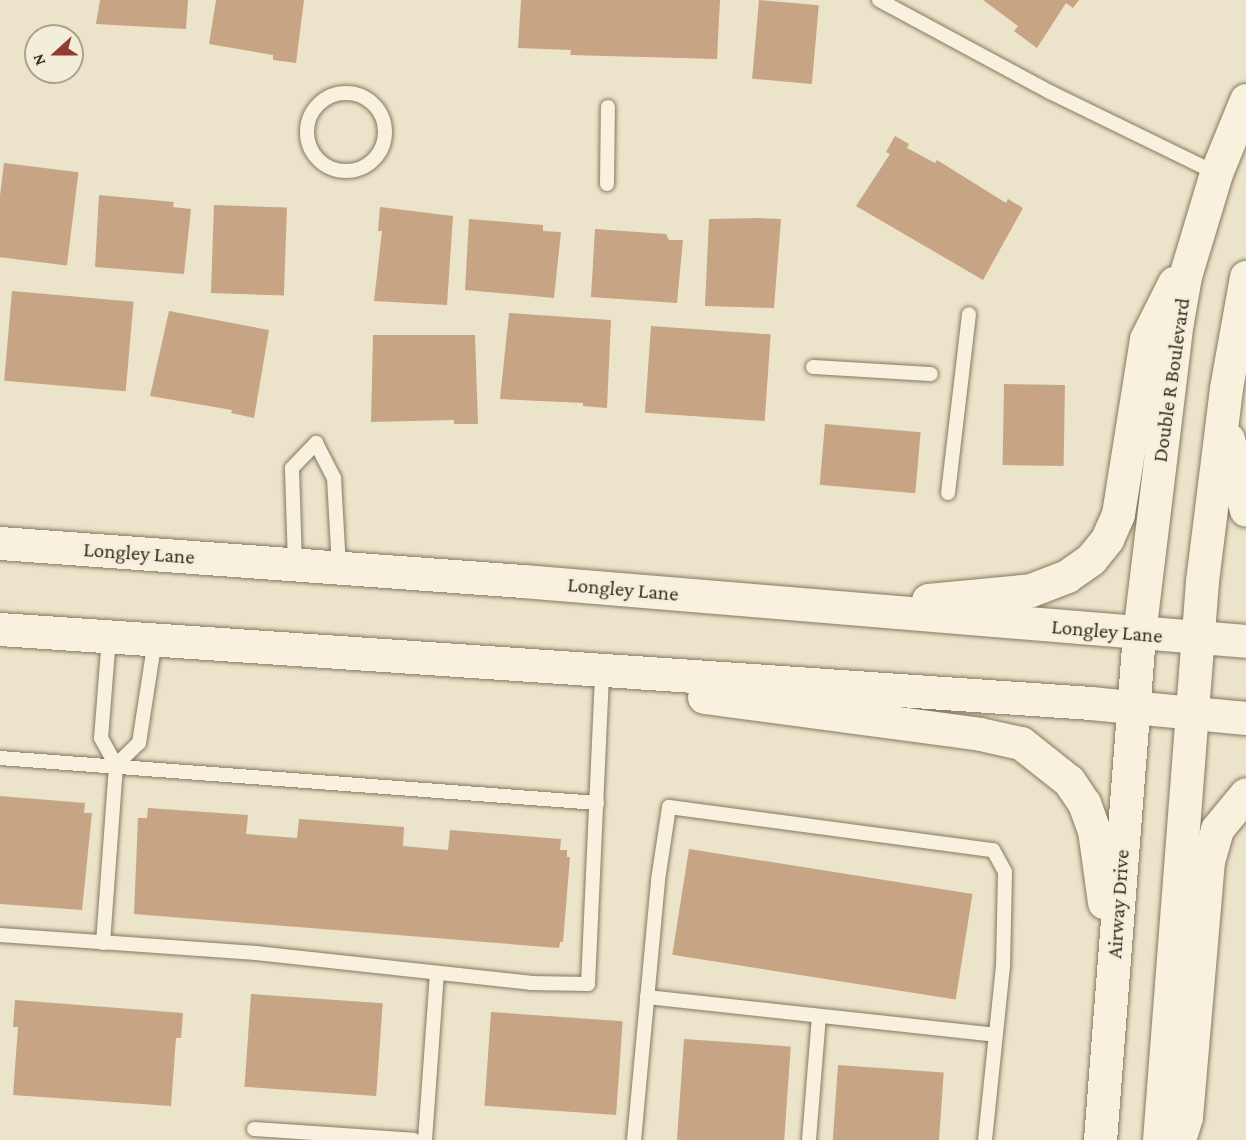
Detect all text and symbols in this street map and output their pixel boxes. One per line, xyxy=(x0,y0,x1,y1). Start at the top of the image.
north arrow xyxy=(24,24,84,84)
text: N xyxy=(29,52,48,68)
street label: Double R Boulevard xyxy=(1147,296,1195,464)
street label: Longley Lane xyxy=(83,537,195,569)
street label: Longley Lane xyxy=(566,572,680,606)
street label: Longley Lane xyxy=(1050,614,1164,648)
street label: Airway Drive xyxy=(1102,849,1134,959)

